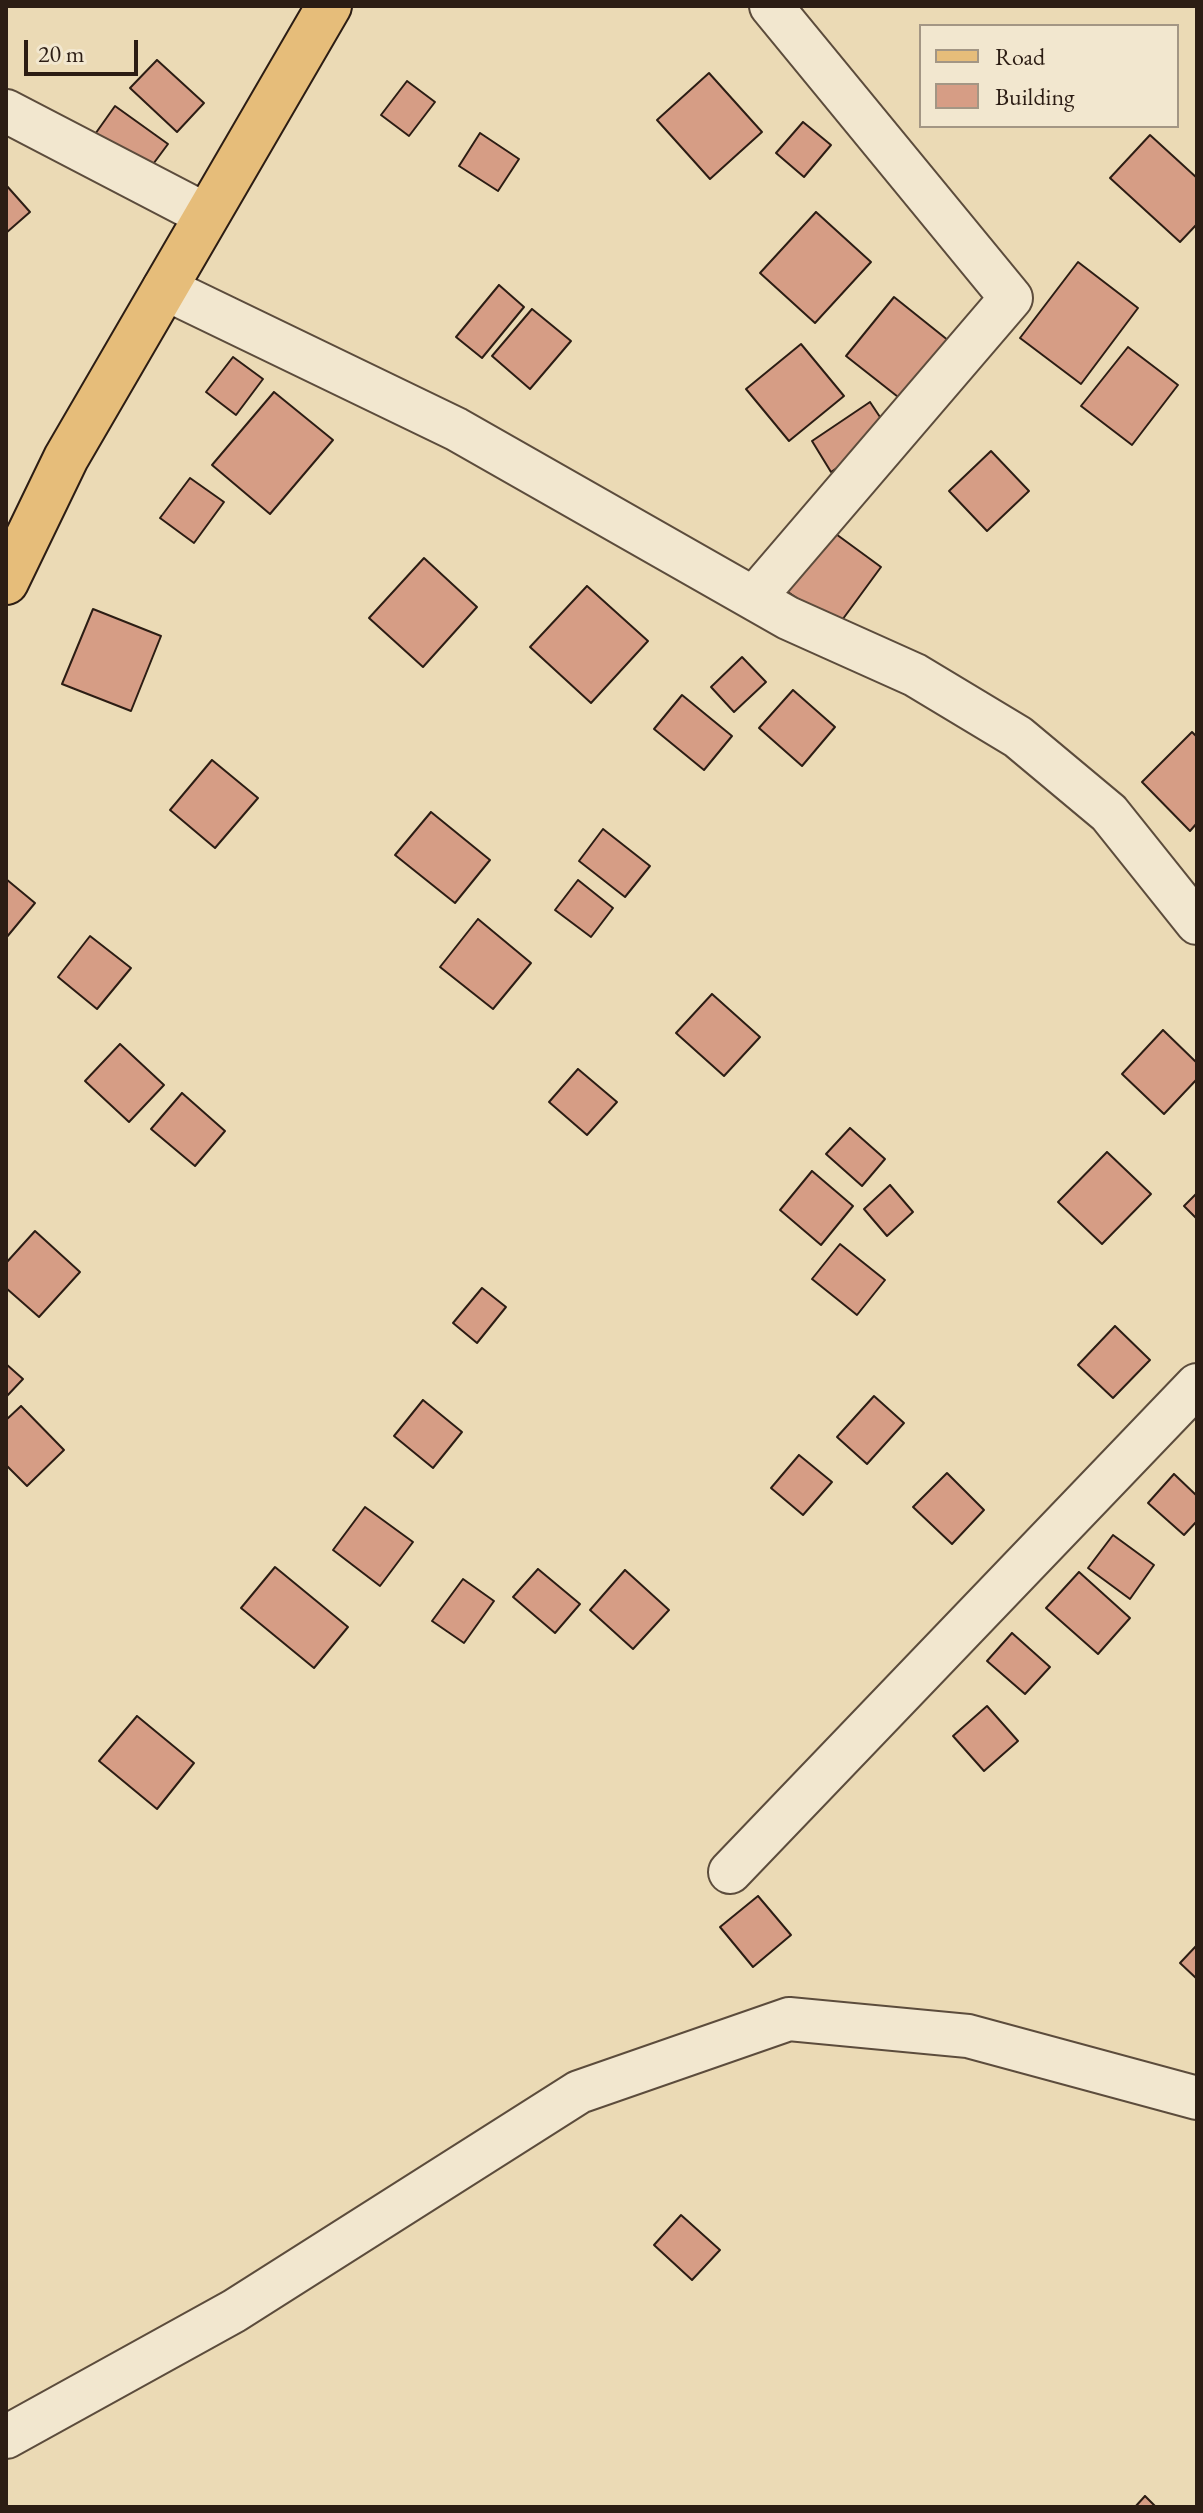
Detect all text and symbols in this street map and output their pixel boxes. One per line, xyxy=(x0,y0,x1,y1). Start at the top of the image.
scale bar xyxy=(28,24,142,74)
legend xyxy=(919,24,1179,128)
text: 20 m xyxy=(38,38,85,69)
text: Road xyxy=(995,41,1045,72)
text: Building xyxy=(995,81,1075,112)

